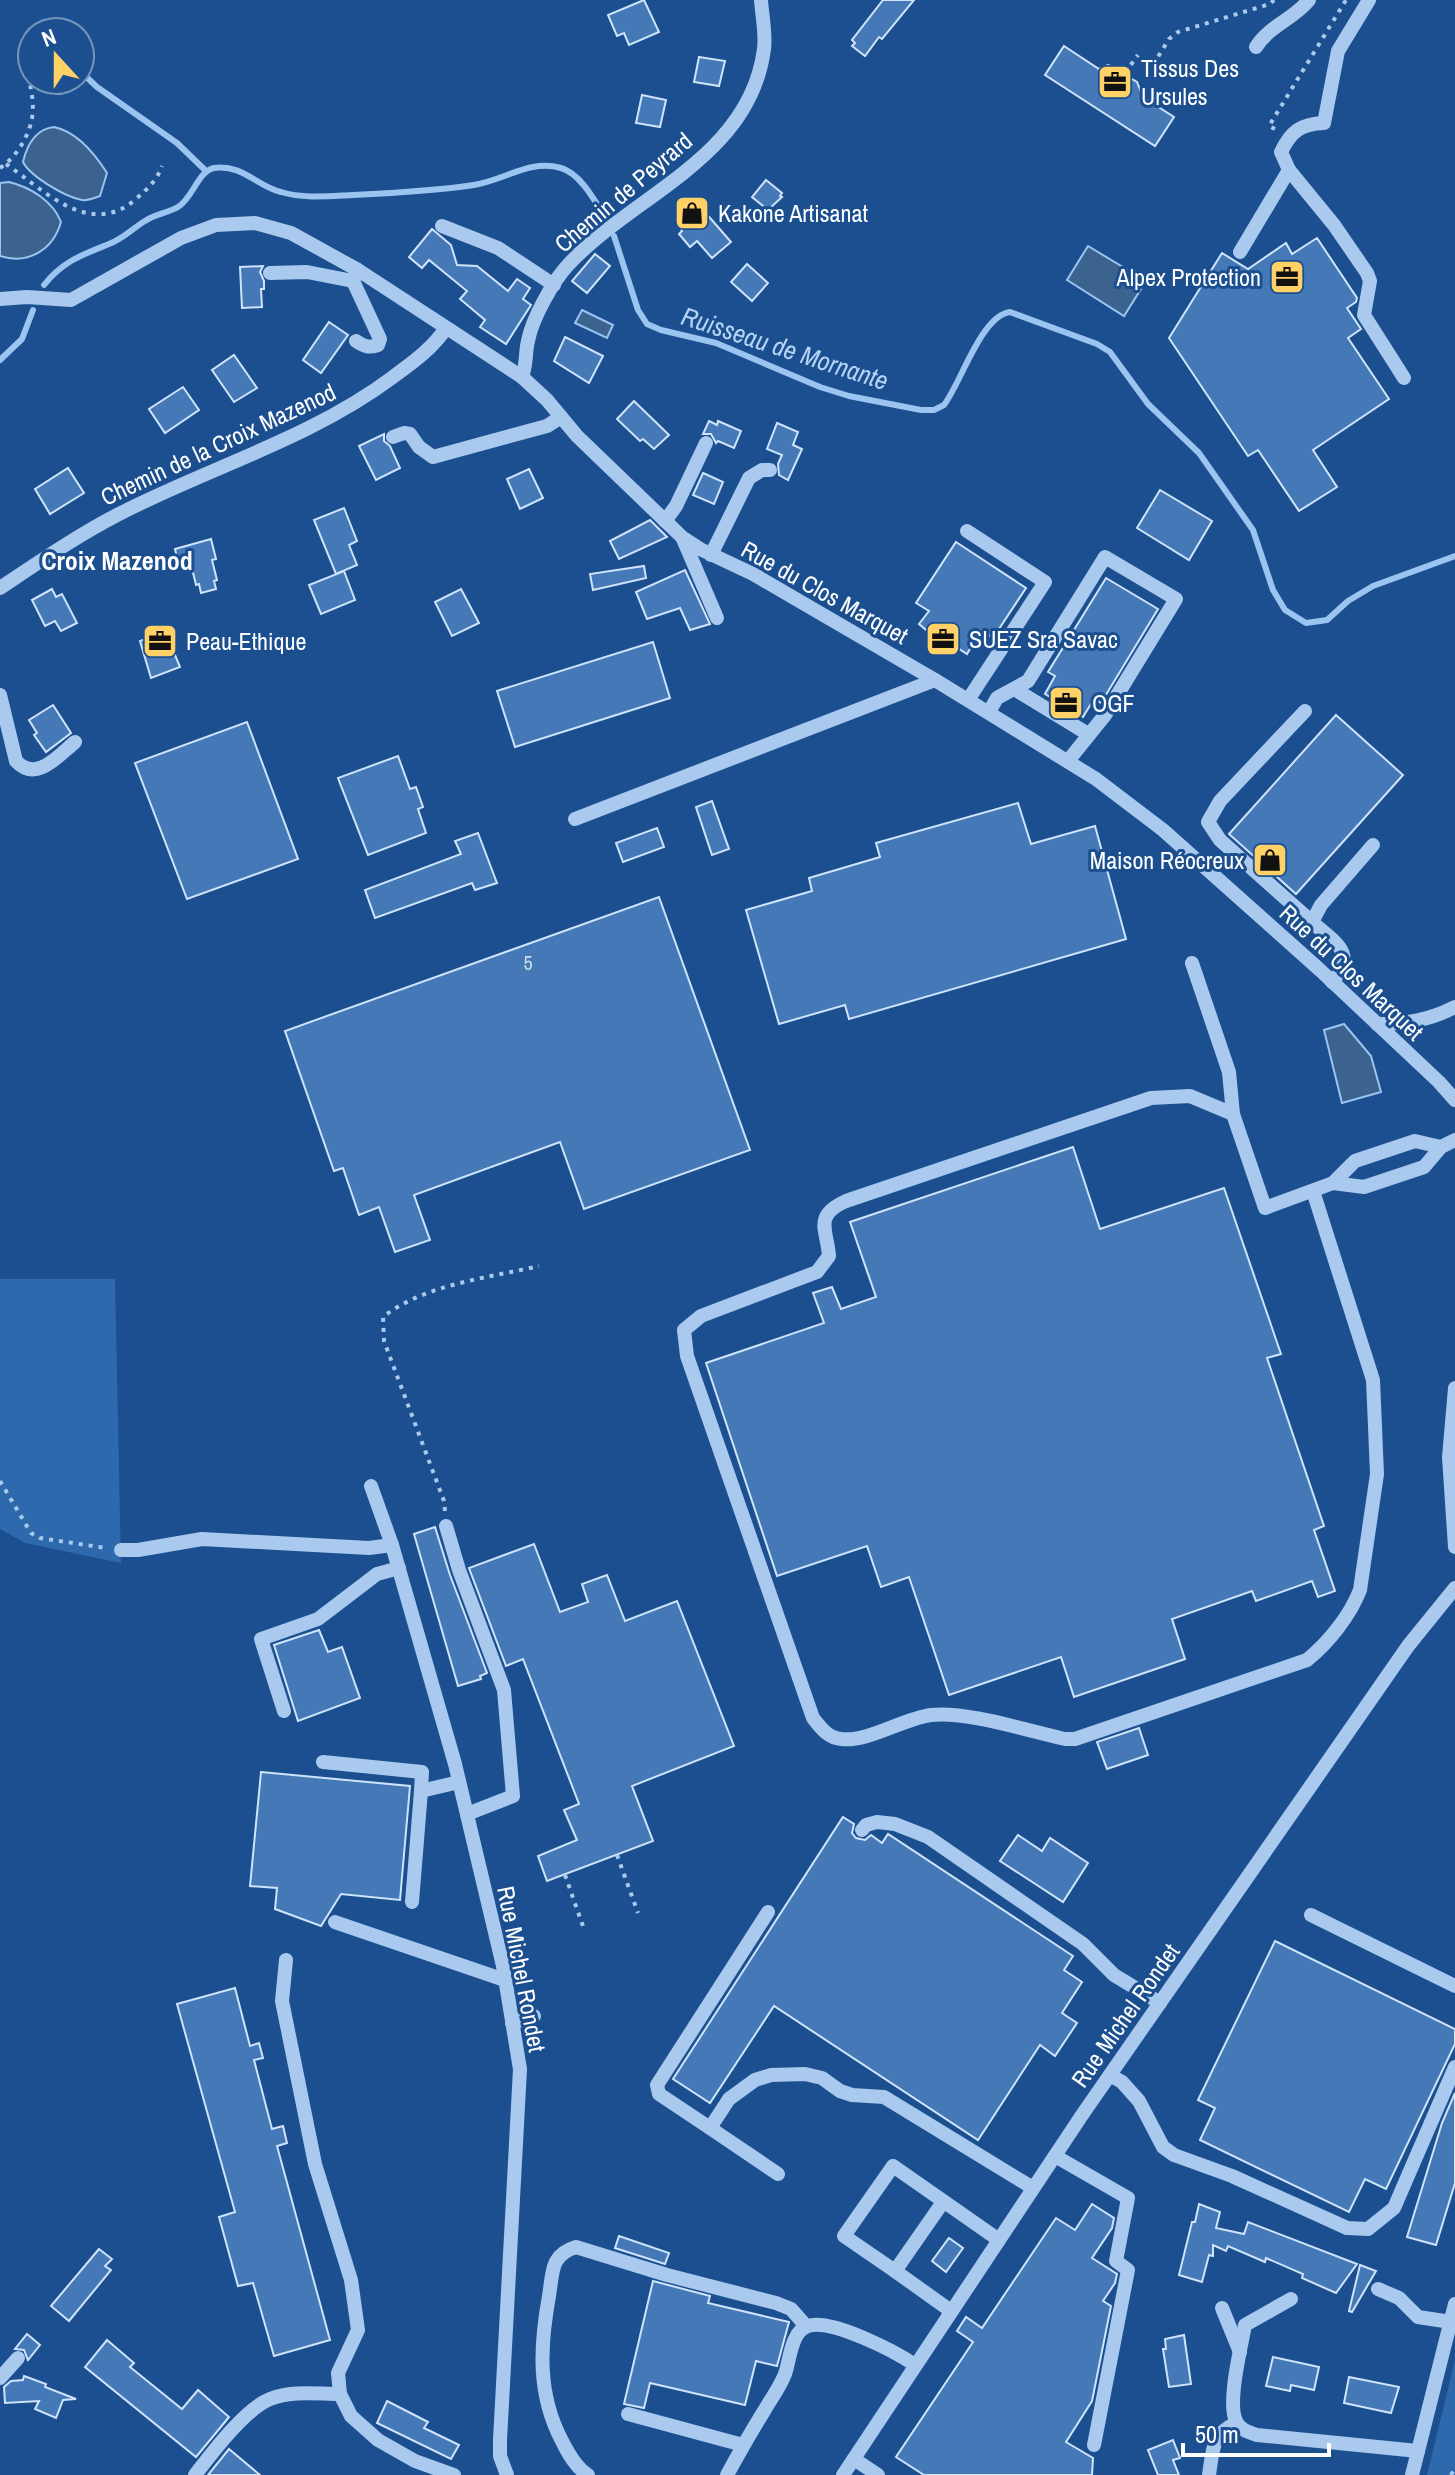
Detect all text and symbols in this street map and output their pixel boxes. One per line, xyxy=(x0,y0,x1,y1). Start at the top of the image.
north arrow xyxy=(16,16,96,96)
text: N xyxy=(37,21,60,54)
place label: Tissus Des Ursules xyxy=(1141,52,1239,112)
office icon: Tissus Des Ursules xyxy=(1096,63,1134,101)
street label: Chemin de Peyrard xyxy=(547,125,699,259)
shop icon: Kakone Artisanat xyxy=(673,194,711,232)
place label: Kakone Artisanat xyxy=(718,197,868,229)
office icon: Alpex Protection xyxy=(1268,258,1306,296)
place label: Alpex Protection xyxy=(1116,261,1261,293)
water label: Ruisseau de Mornante xyxy=(677,298,893,398)
street label: Chemin de la Croix Mazenod xyxy=(95,375,341,513)
street label: Rue du Clos Marquet xyxy=(736,533,915,651)
district label: Croix Mazenod xyxy=(41,543,193,578)
office icon: SUEZ Sra Savac xyxy=(924,620,962,658)
office icon: Peau-Ethique xyxy=(141,622,179,660)
place label: SUEZ Sra Savac xyxy=(969,623,1118,655)
place label: Peau-Ethique xyxy=(186,625,306,657)
office icon: OGF xyxy=(1047,684,1085,722)
place label: OGF xyxy=(1092,687,1135,719)
shop icon: Maison Réocreux xyxy=(1251,841,1289,879)
place label: Maison Réocreux xyxy=(1090,844,1244,876)
street label: Rue du Clos Marquet xyxy=(1273,897,1431,1047)
house number: 5 xyxy=(523,949,533,976)
street label: Rue Michel Rondet xyxy=(490,1883,554,2055)
street label: Rue Michel Rondet xyxy=(1064,1936,1187,2093)
scale bar xyxy=(1183,2407,1329,2457)
text: 50 m xyxy=(1195,2418,1239,2450)

